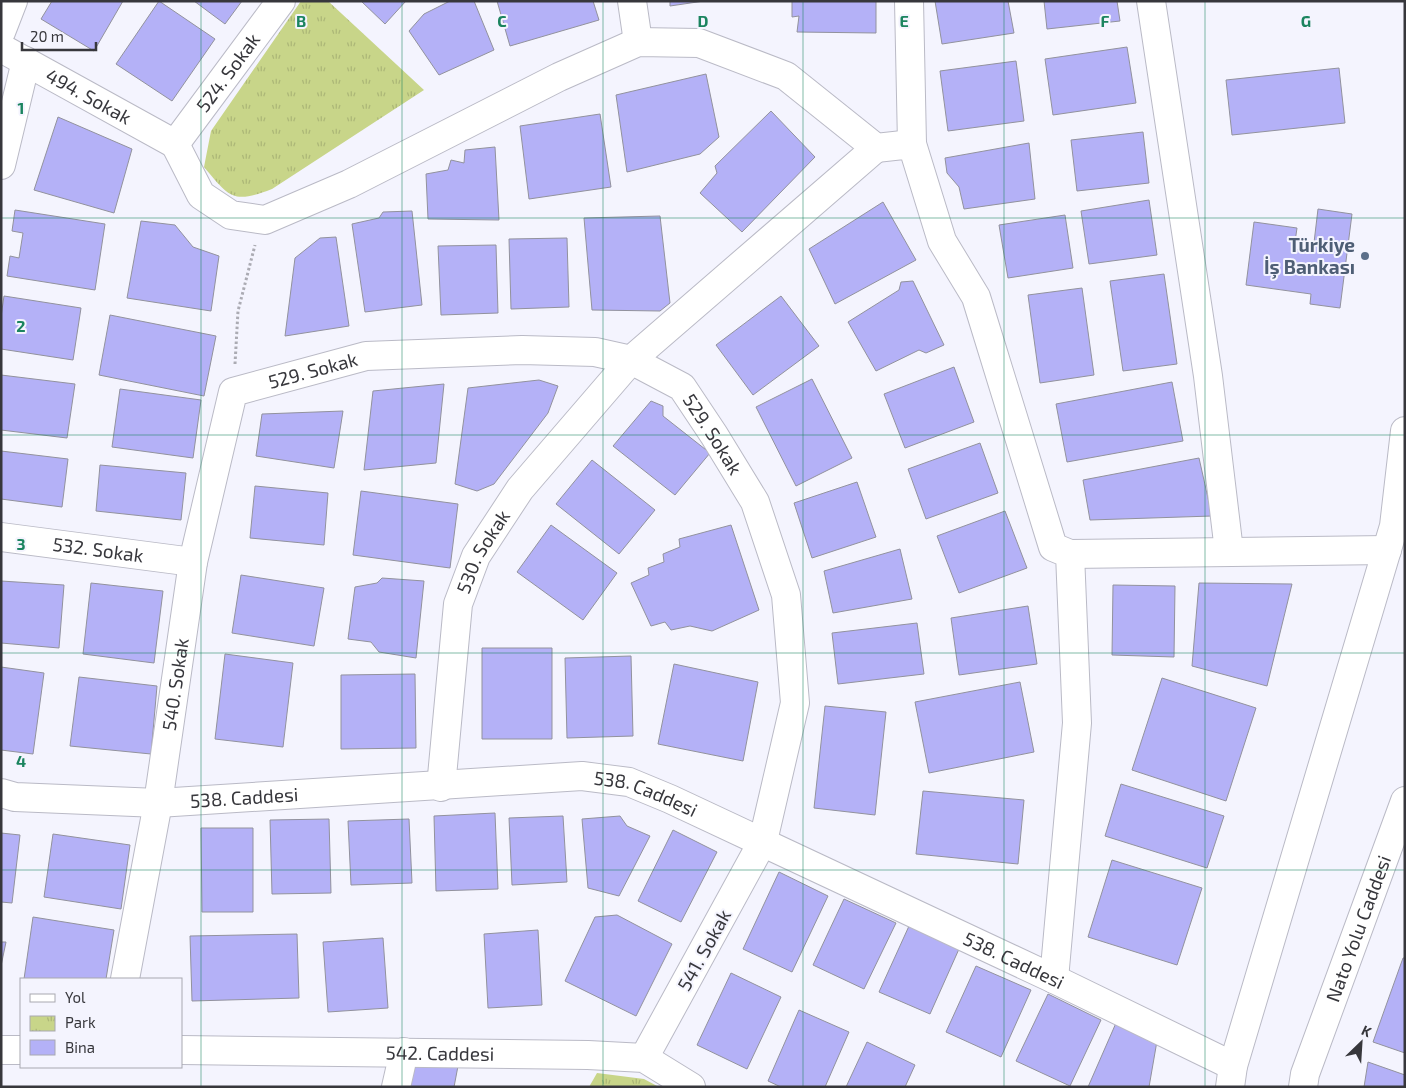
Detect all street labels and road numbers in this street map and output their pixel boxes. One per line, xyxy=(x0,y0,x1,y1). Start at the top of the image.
street label: 524. Sokak xyxy=(191,28,265,116)
street label: 494. Sokak xyxy=(42,63,136,129)
street label: 529. Sokak xyxy=(266,347,360,393)
street label: 529. Sokak xyxy=(679,389,748,479)
street label: 530. Sokak xyxy=(451,505,514,596)
street label: 532. Sokak xyxy=(51,532,145,566)
street label: 540. Sokak xyxy=(157,636,193,732)
street label: 538. Caddesi xyxy=(593,766,701,821)
street label: 538. Caddesi xyxy=(189,782,299,812)
street label: Nato Yolu Caddesi xyxy=(1320,852,1395,1005)
street label: 541. Sokak xyxy=(672,905,735,994)
street label: 538. Caddesi xyxy=(960,926,1068,993)
street label: 542. Caddesi xyxy=(385,1041,495,1065)

